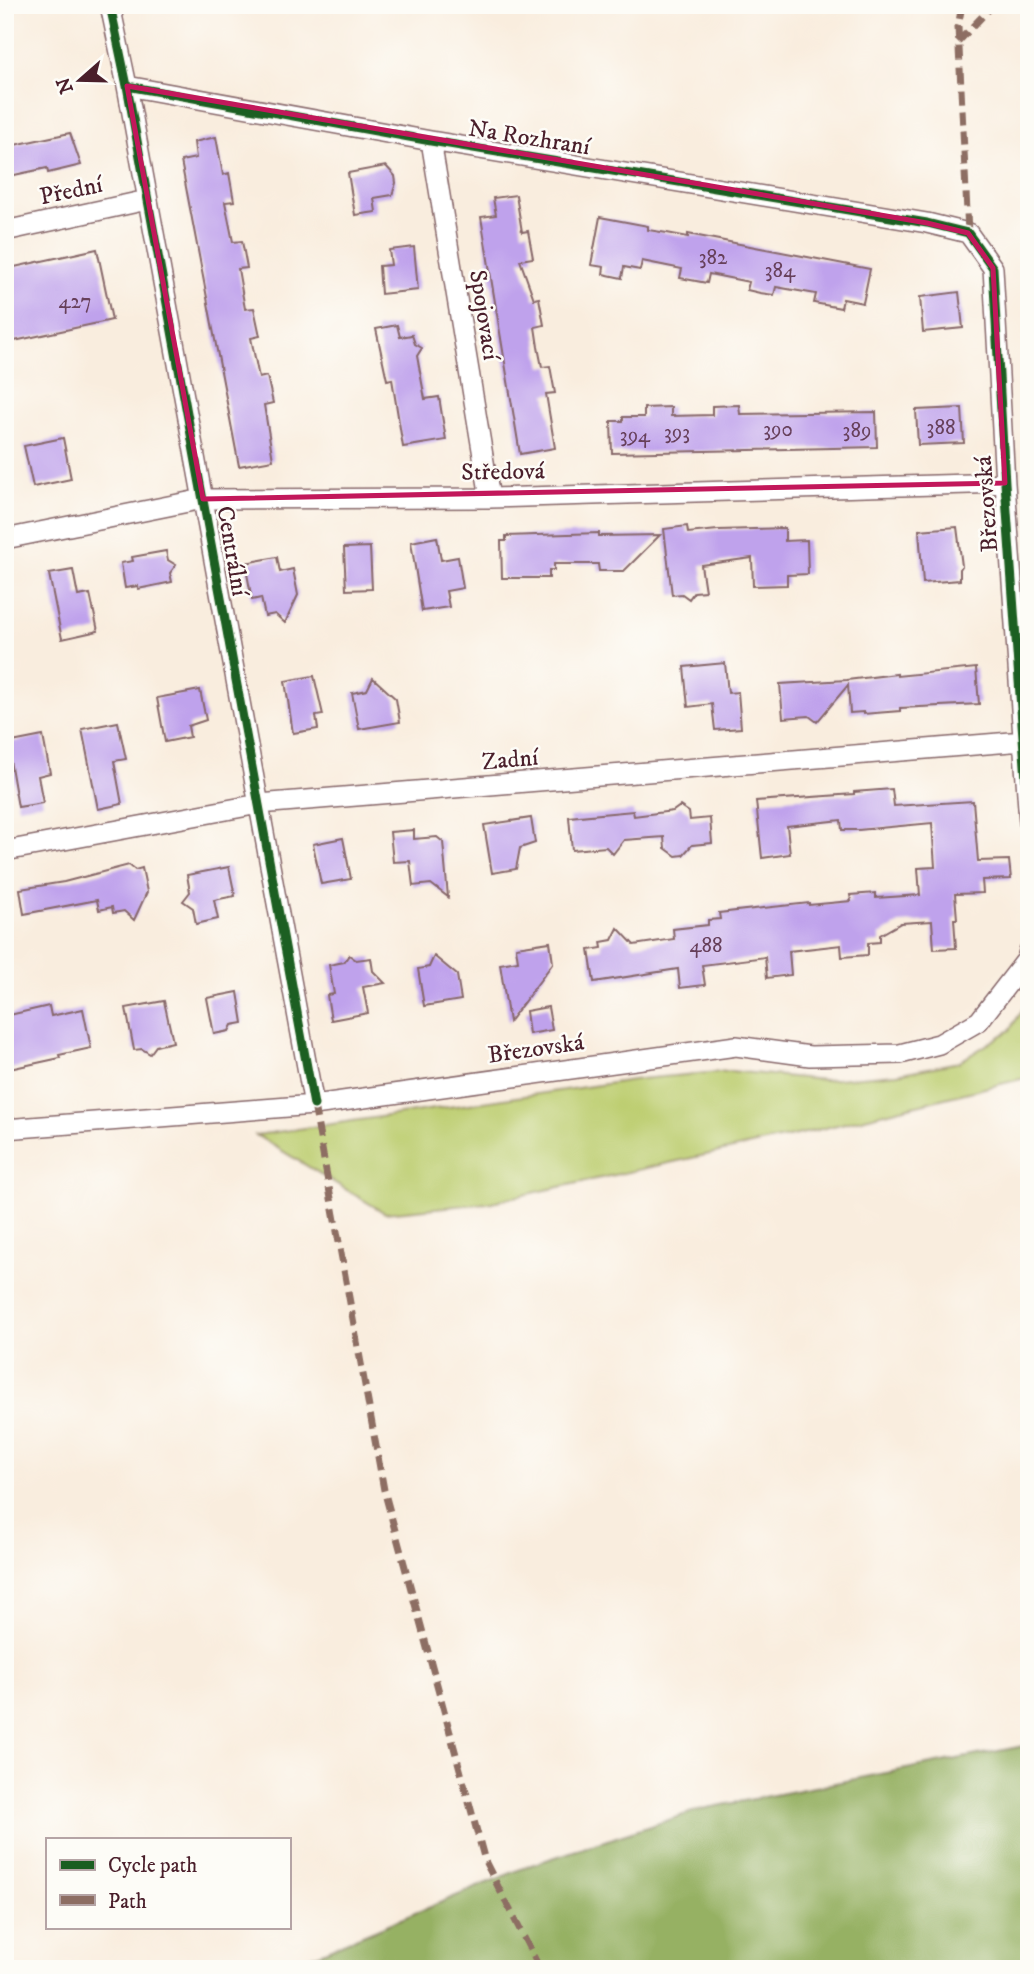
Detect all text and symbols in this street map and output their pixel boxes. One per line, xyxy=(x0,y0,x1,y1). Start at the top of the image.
north arrow xyxy=(46,46,116,116)
text: N xyxy=(52,74,79,97)
street label: Na Rozhraní xyxy=(466,114,594,163)
street label: Přední xyxy=(37,169,107,212)
house number: 382 xyxy=(699,245,728,271)
house number: 384 xyxy=(765,258,796,284)
street label: Spojovací xyxy=(462,268,506,364)
house number: 427 xyxy=(59,289,91,315)
house number: 388 xyxy=(927,415,955,441)
house number: 390 xyxy=(763,417,793,443)
house number: 389 xyxy=(843,418,871,444)
house number: 393 xyxy=(664,420,690,446)
house number: 394 xyxy=(620,423,651,449)
street label: Březovská xyxy=(969,454,1005,553)
street label: Středová xyxy=(461,456,546,488)
street label: Centrální xyxy=(209,504,255,600)
street label: Zadní xyxy=(481,742,541,777)
house number: 488 xyxy=(689,933,723,959)
street label: Březovská xyxy=(486,1027,587,1071)
legend xyxy=(46,1838,290,1928)
text: Cycle path xyxy=(108,1853,197,1879)
text: Path xyxy=(108,1889,147,1915)

